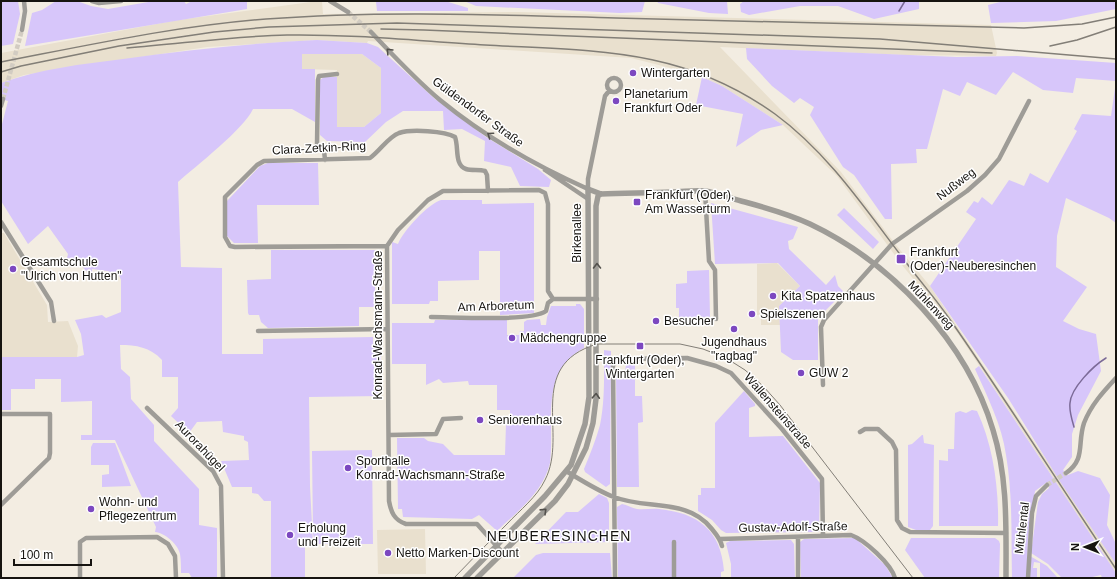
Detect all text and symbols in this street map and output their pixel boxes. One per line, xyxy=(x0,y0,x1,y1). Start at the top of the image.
one-way arrow xyxy=(386,48,394,56)
place label: Wintergarten xyxy=(641,66,710,80)
marker: Wintergarten xyxy=(628,68,638,78)
street label: Güldendorfer Straße xyxy=(430,74,527,150)
place label: Planetarium Frankfurt Oder xyxy=(624,87,702,115)
marker: Planetarium Frankfurt Oder xyxy=(611,96,621,106)
one-way arrow xyxy=(488,133,495,140)
street label: Clara-Zetkin-Ring xyxy=(272,139,366,157)
street label: Nußweg xyxy=(934,165,978,203)
place label: Frankfurt (Oder), Am Wasserturm xyxy=(645,188,734,216)
marker: Frankfurt (Oder), Am Wasserturm xyxy=(632,197,642,207)
street label: Birkenallee xyxy=(570,203,584,263)
place label: Frankfurt (Oder)-Neuberesinchen xyxy=(910,245,1036,273)
street label: Konrad-Wachsmann-Straße xyxy=(371,250,385,399)
marker: Frankfurt (Oder)-Neuberesinchen xyxy=(895,253,907,265)
place label: Gesamtschule "Ulrich von Hutten" xyxy=(21,255,122,283)
one-way arrow xyxy=(593,263,601,269)
marker: Gesamtschule "Ulrich von Hutten" xyxy=(8,264,18,274)
street label: Mühlenweg xyxy=(905,278,957,332)
place label: Kita Spatzenhaus xyxy=(781,289,875,303)
marker: Kita Spatzenhaus xyxy=(768,291,778,301)
street label: Am Arboretum xyxy=(457,298,535,314)
place label: Spielszenen xyxy=(760,307,825,321)
marker: Spielszenen xyxy=(747,309,757,319)
place label: Besucher xyxy=(664,314,715,328)
marker: Besucher xyxy=(651,316,661,326)
marker: Jugendhaus "ragbag" xyxy=(729,324,739,334)
place label: Mädchengruppe xyxy=(520,331,607,345)
marker: Mädchengruppe xyxy=(507,333,517,343)
place label: Jugendhaus "ragbag" xyxy=(701,335,767,363)
marker: Frankfurt (Oder), Wintergarten xyxy=(635,341,645,351)
place label: Frankfurt (Oder), Wintergarten xyxy=(595,353,685,381)
place label: GUW 2 xyxy=(809,366,849,380)
marker: GUW 2 xyxy=(796,368,806,378)
street label: Wallensteinstraße xyxy=(741,370,815,452)
one-way arrow xyxy=(592,393,600,399)
place label: Seniorenhaus xyxy=(488,413,562,427)
marker: Seniorenhaus xyxy=(475,415,485,425)
street label: Aurorahügel xyxy=(172,418,228,474)
place label: Sporthalle Konrad-Wachsmann-Straße xyxy=(356,454,505,482)
marker: Sporthalle Konrad-Wachsmann-Straße xyxy=(343,463,353,473)
place label: Wohn- und Pflegezentrum xyxy=(99,495,176,523)
street label: Mühlental xyxy=(1012,501,1032,555)
marker: Wohn- und Pflegezentrum xyxy=(86,504,96,514)
one-way arrow xyxy=(539,508,547,516)
street label: Gustav-Adolf-Straße xyxy=(738,519,848,535)
place label: Erholung und Freizeit xyxy=(298,521,361,549)
north arrow xyxy=(1065,527,1105,567)
district label: NEUBERESINCHEN xyxy=(487,528,631,544)
marker: Erholung und Freizeit xyxy=(285,530,295,540)
scale bar xyxy=(14,541,91,567)
text: N xyxy=(1069,543,1081,551)
place label: Netto Marken-Discount xyxy=(396,546,519,560)
text: 100 m xyxy=(20,548,53,562)
marker: Netto Marken-Discount xyxy=(383,548,393,558)

